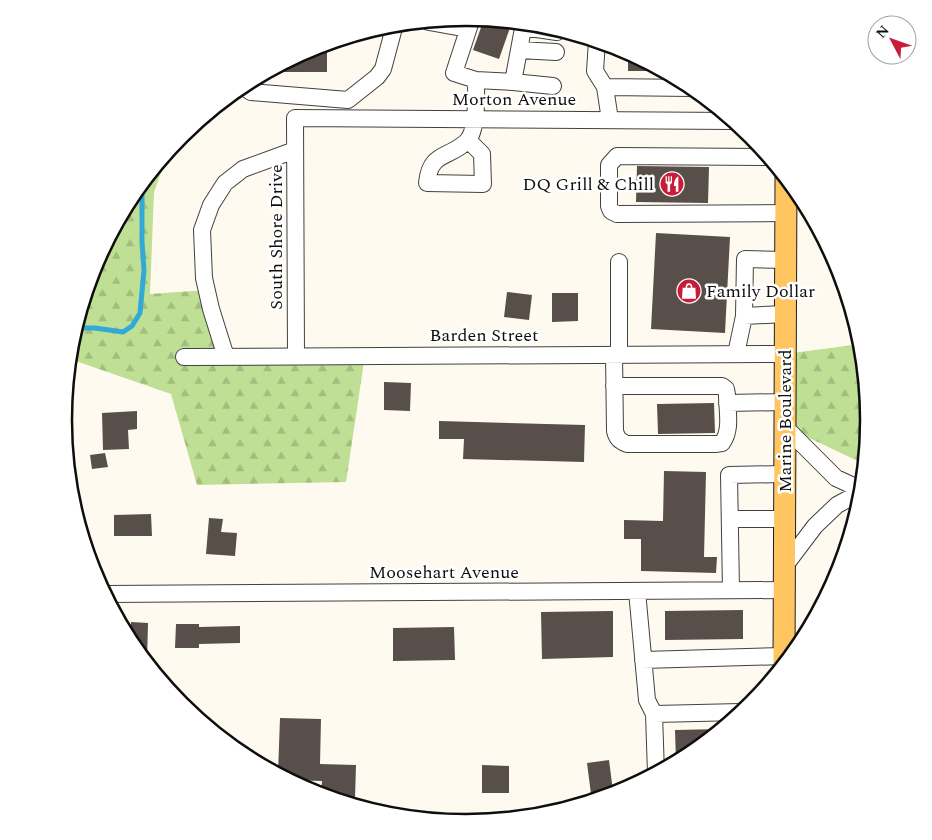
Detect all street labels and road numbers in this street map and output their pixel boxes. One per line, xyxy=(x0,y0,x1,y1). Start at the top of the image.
street label: Morton Avenue xyxy=(452,86,576,113)
street label: South Shore Drive xyxy=(263,164,290,310)
street label: Barden Street xyxy=(430,322,538,349)
street label: Marine Boulevard xyxy=(772,349,799,493)
street label: Moosehart Avenue xyxy=(369,559,519,586)

